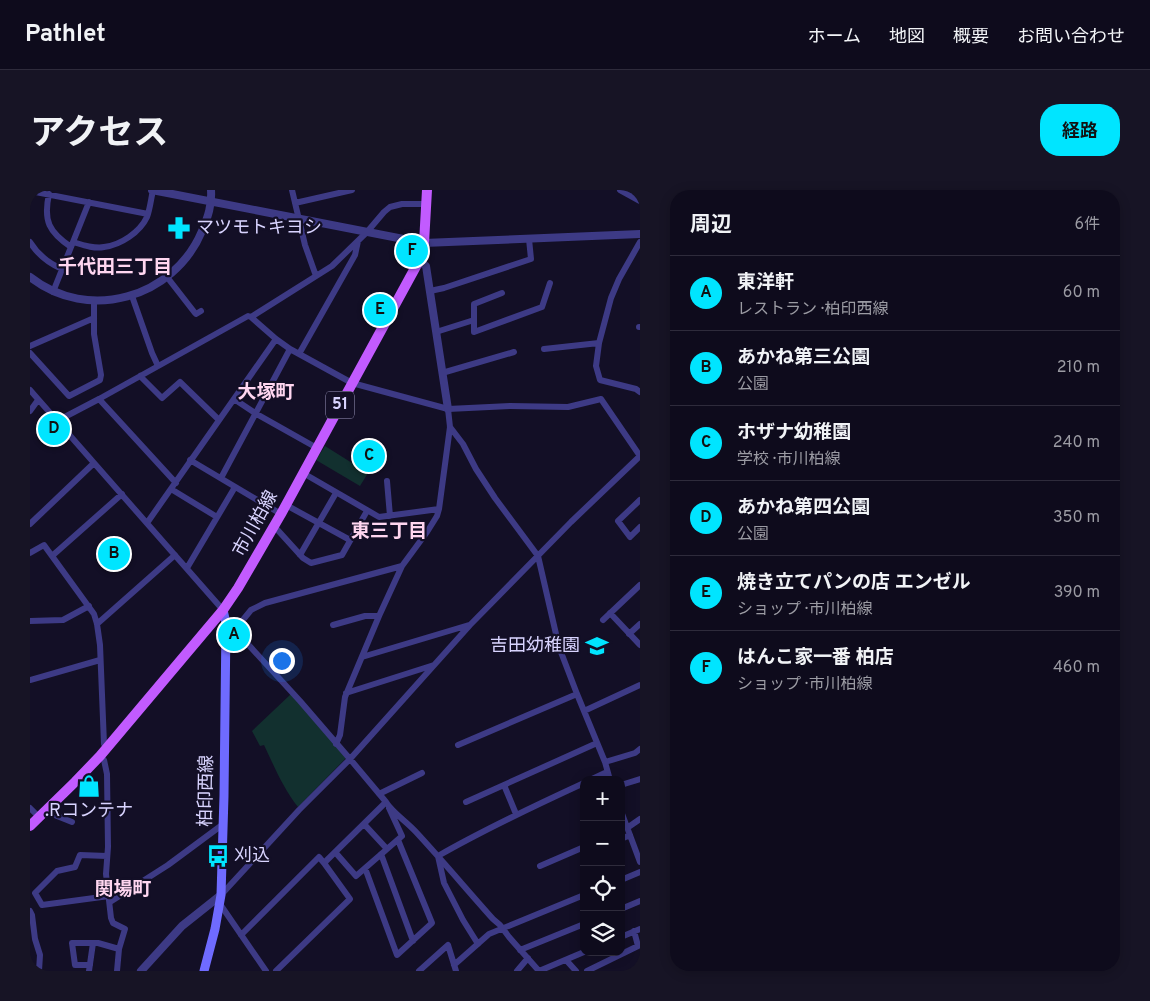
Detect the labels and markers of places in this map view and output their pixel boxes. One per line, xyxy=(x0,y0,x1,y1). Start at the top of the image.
pharmacy icon: マツモトキヨシ xyxy=(166,215,192,241)
place label: マツモトキヨシ xyxy=(196,217,322,240)
pin: F xyxy=(396,232,428,270)
pin: E xyxy=(364,291,396,329)
pin: D xyxy=(38,410,70,448)
pin: C xyxy=(353,437,385,475)
pin: B xyxy=(98,535,130,573)
pin: A xyxy=(218,616,250,654)
school or university icon: 吉田幼稚園 xyxy=(584,633,610,659)
place label: 吉田幼稚園 xyxy=(490,635,580,658)
shop icon: .Rコンテナ xyxy=(76,773,102,799)
place label: .Rコンテナ xyxy=(45,800,133,823)
bus stop icon: 刈込 xyxy=(205,843,231,869)
place label: 刈込 xyxy=(234,845,270,868)

